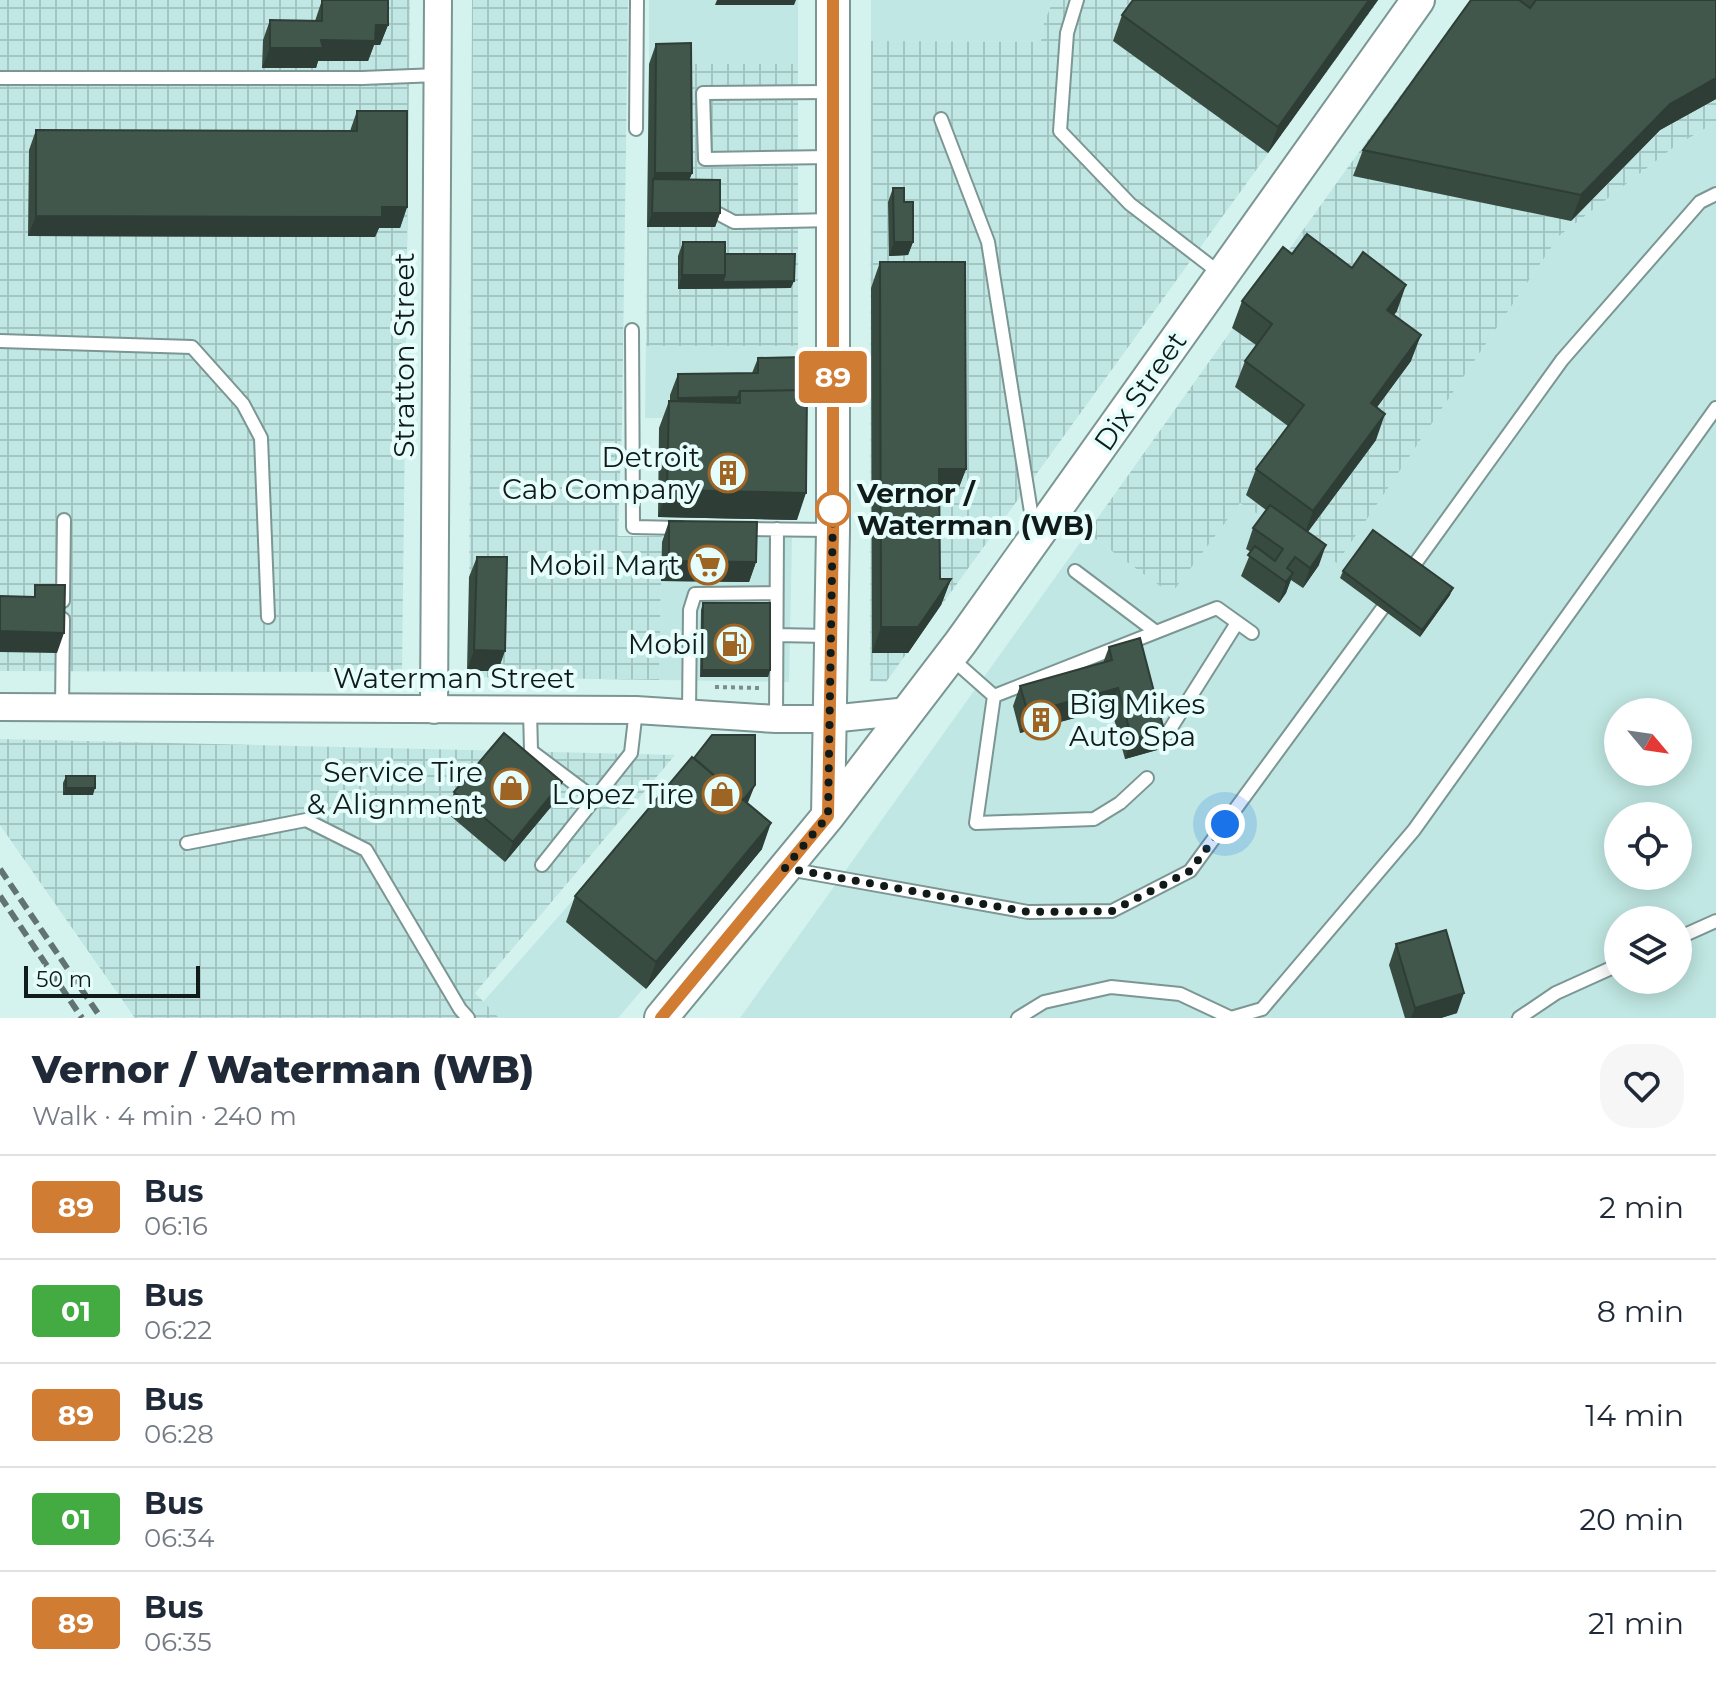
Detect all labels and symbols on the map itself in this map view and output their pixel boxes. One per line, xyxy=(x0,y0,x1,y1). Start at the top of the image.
street label: Stratton Street xyxy=(387,252,421,458)
street label: Dix Street xyxy=(1087,325,1193,457)
line badge: 89 xyxy=(797,351,869,403)
place label: Detroit Cab Company xyxy=(502,440,701,506)
building icon: Detroit Cab Company xyxy=(707,452,749,494)
place label: Vernor / Waterman (WB) xyxy=(856,476,1094,542)
marker: Vernor / Waterman (WB) xyxy=(816,492,850,526)
supermarket icon: Mobil Mart xyxy=(687,544,729,586)
place label: Mobil Mart xyxy=(528,548,680,582)
fuel station icon: Mobil xyxy=(713,623,755,665)
place label: Mobil xyxy=(628,627,706,661)
street label: Waterman Street xyxy=(333,661,575,695)
place label: Big Mikes Auto Spa xyxy=(1069,687,1205,753)
north arrow xyxy=(1604,698,1692,786)
building icon: Big Mikes Auto Spa xyxy=(1020,699,1062,741)
place label: Service Tire & Alignment xyxy=(307,755,483,821)
shop icon: Service Tire & Alignment xyxy=(490,767,532,809)
shop icon: Lopez Tire xyxy=(701,773,743,815)
place label: Lopez Tire xyxy=(551,777,694,811)
your location xyxy=(1205,804,1245,844)
scale bar xyxy=(24,962,200,998)

